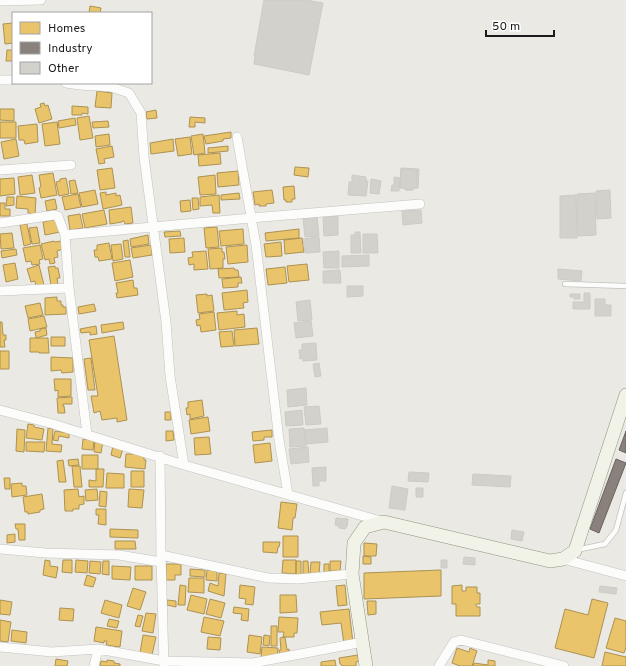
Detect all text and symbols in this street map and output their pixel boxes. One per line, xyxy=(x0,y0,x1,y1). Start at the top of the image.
legend xyxy=(12,12,152,84)
scale bar xyxy=(486,12,554,38)
text: 50 m xyxy=(492,19,520,35)
text: Homes xyxy=(48,21,85,37)
text: Industry xyxy=(48,41,93,57)
text: Other xyxy=(48,61,80,77)

